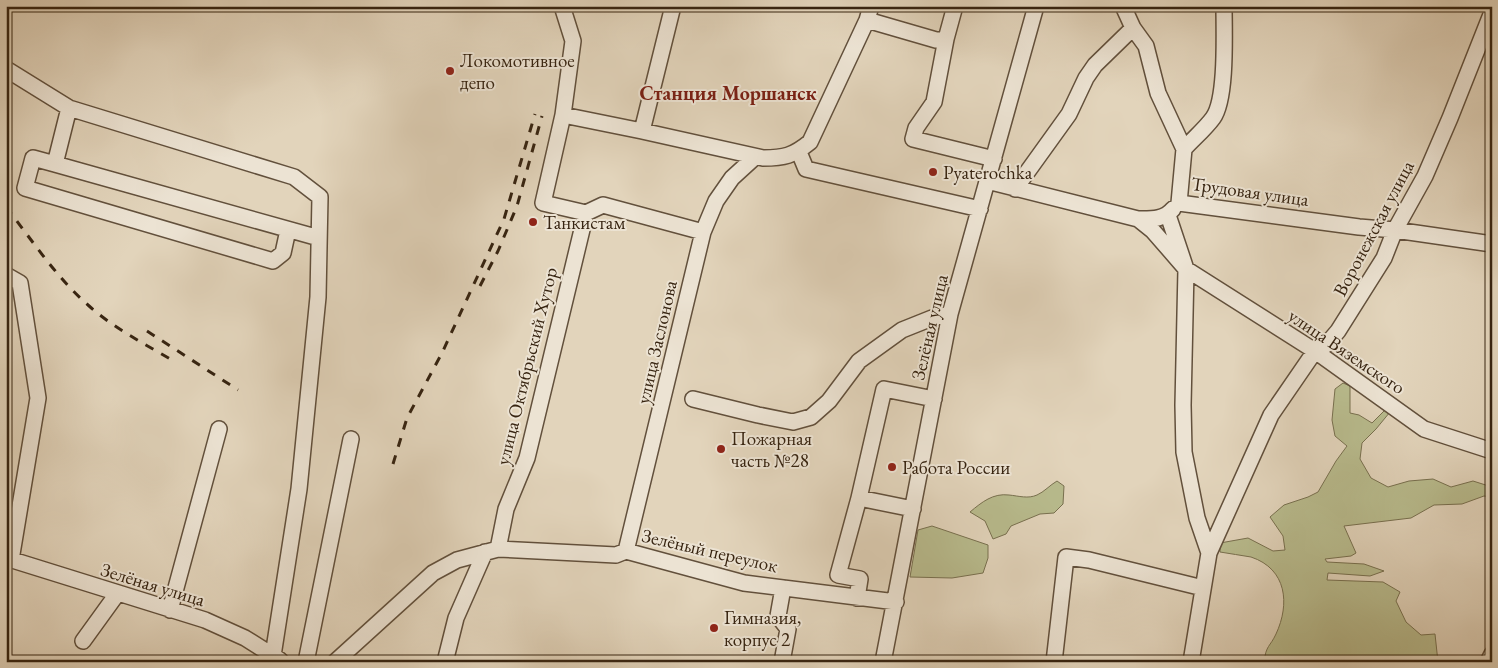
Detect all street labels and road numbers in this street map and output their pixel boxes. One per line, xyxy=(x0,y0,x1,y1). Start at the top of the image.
street label: Воронежская улица xyxy=(1327,156,1420,300)
street label: Трудовая улица xyxy=(1190,171,1311,212)
street label: улица Октябрьский Хутор xyxy=(490,265,563,468)
street label: Зелёная улица xyxy=(905,271,954,382)
street label: улица Заслонова xyxy=(630,277,683,406)
street label: улица Вяземского xyxy=(1283,303,1410,400)
street label: Зелёный переулок xyxy=(640,523,780,578)
street label: Зелёная улица xyxy=(98,557,208,612)

